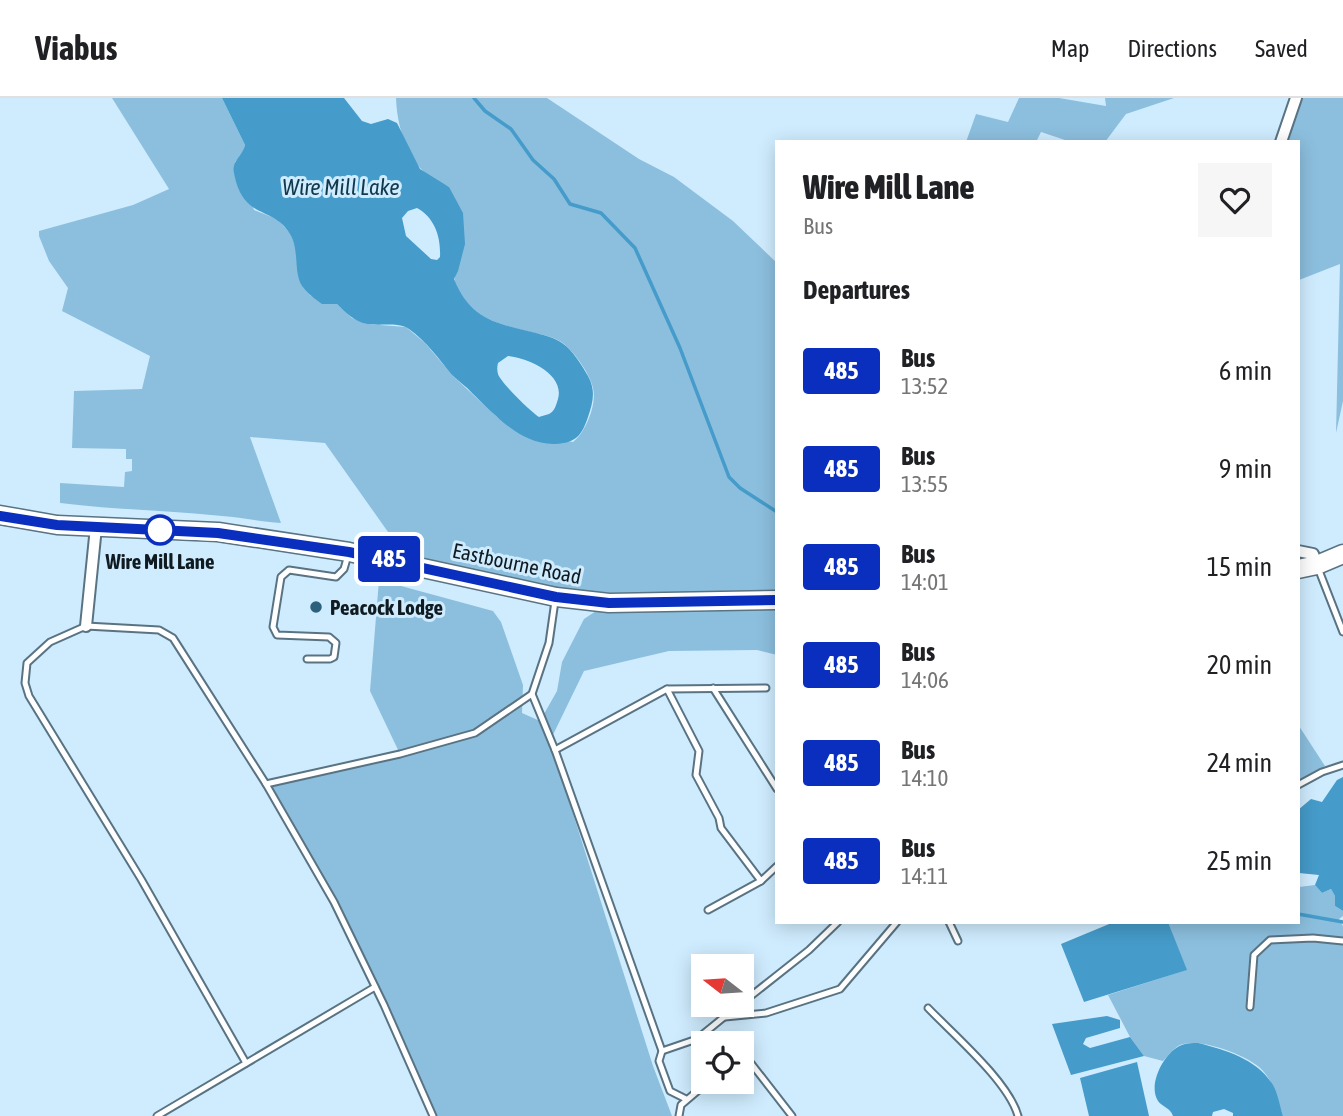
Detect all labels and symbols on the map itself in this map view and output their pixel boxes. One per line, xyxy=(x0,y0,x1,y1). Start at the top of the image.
water label: Wire Mill Lake xyxy=(282,174,400,200)
marker: Wire Mill Lane xyxy=(145,515,175,545)
line badge: 485 xyxy=(349,536,429,582)
street label: Eastbourne Road xyxy=(450,538,584,588)
place label: Wire Mill Lane xyxy=(104,549,215,573)
place label: Peacock Lodge xyxy=(330,595,443,619)
marker: Peacock Lodge xyxy=(308,599,324,615)
north arrow xyxy=(691,954,754,1017)

